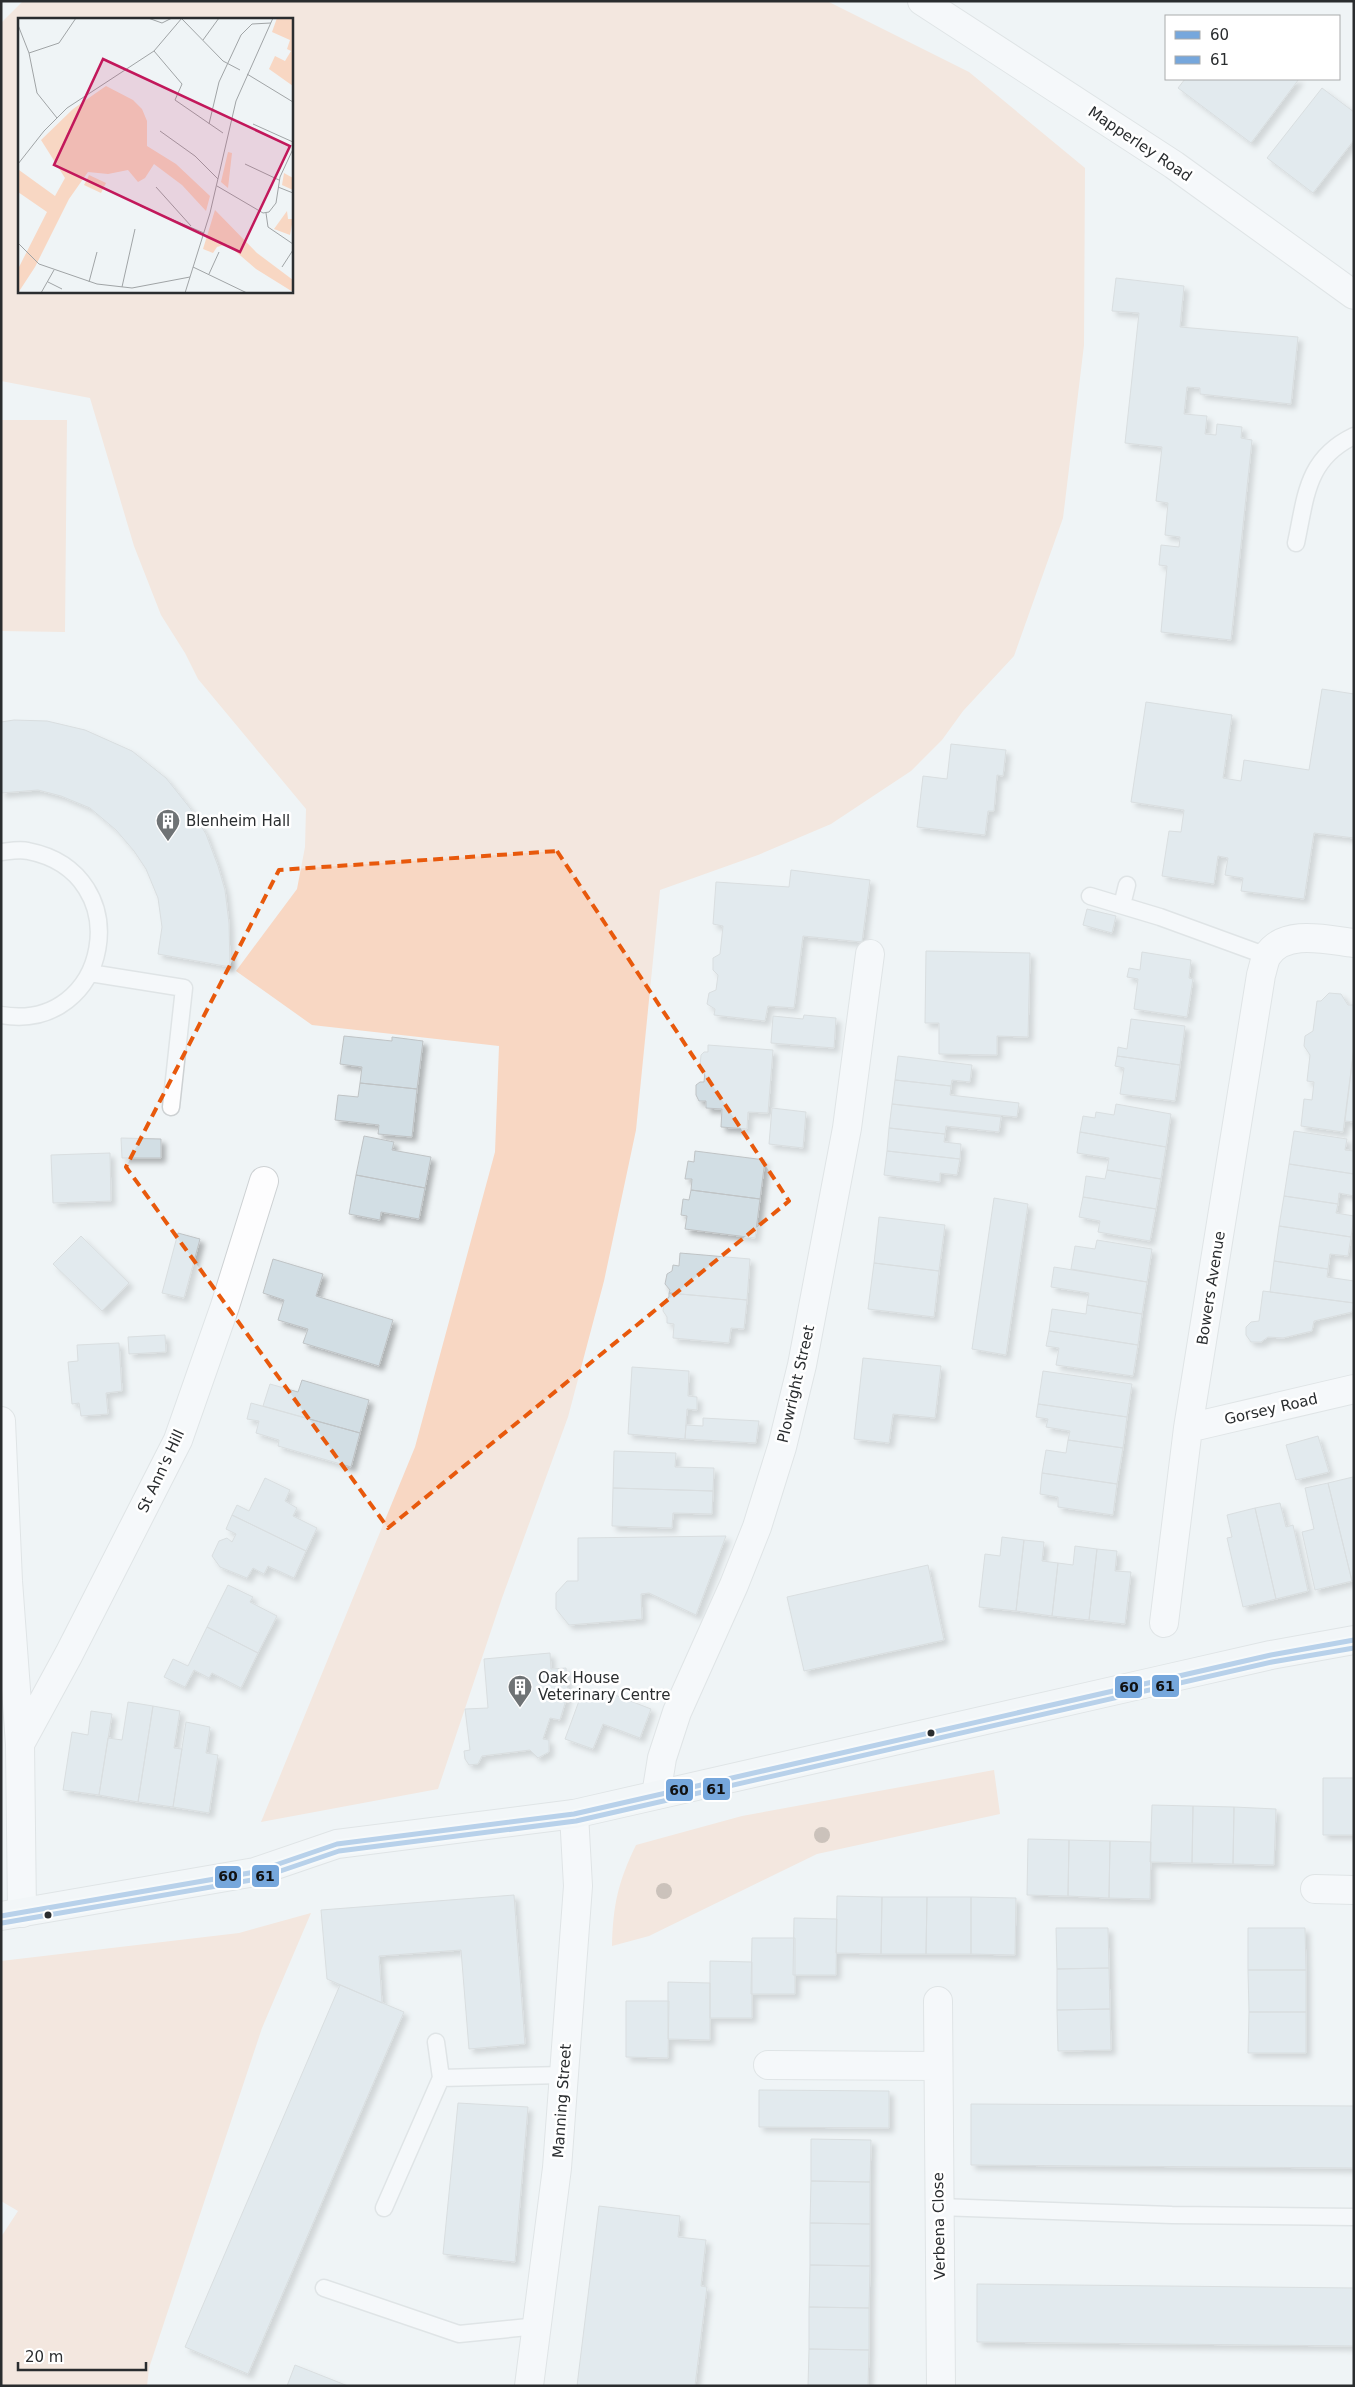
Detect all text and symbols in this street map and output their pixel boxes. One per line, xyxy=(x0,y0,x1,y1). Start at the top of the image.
legend xyxy=(1165,15,1340,80)
inset map xyxy=(18,18,292,292)
text: 60 xyxy=(1210,26,1229,44)
text: 61 xyxy=(1210,51,1229,69)
street label: Mapperley Road xyxy=(1085,103,1195,185)
building icon: Blenheim Hall xyxy=(155,808,181,842)
place label: Blenheim Hall xyxy=(186,812,290,830)
street label: Bowers Avenue xyxy=(1193,1230,1229,1346)
street label: Plowright Street xyxy=(774,1323,818,1445)
street label: Gorsey Road xyxy=(1223,1390,1319,1428)
street label: St Ann's Hill xyxy=(134,1426,188,1516)
place label: Oak House Veterinary Centre xyxy=(538,1669,670,1704)
building icon: Oak House Veterinary Centre xyxy=(507,1674,533,1708)
line badge: 61 xyxy=(1151,1674,1180,1698)
line badge: 60 xyxy=(1114,1675,1143,1699)
text: 61 xyxy=(1155,1678,1175,1694)
text: 60 xyxy=(1119,1679,1139,1695)
unlabelled marker xyxy=(926,1728,936,1738)
line badge: 61 xyxy=(702,1777,731,1801)
line badge: 60 xyxy=(665,1778,694,1802)
text: 61 xyxy=(706,1781,726,1797)
text: 60 xyxy=(669,1782,689,1798)
line badge: 61 xyxy=(251,1864,280,1888)
line badge: 60 xyxy=(214,1865,242,1889)
text: 60 xyxy=(218,1868,238,1884)
text: 61 xyxy=(255,1868,275,1884)
unlabelled marker xyxy=(43,1910,53,1920)
street label: Manning Street xyxy=(549,2043,575,2159)
street label: Verbena Close xyxy=(929,2172,949,2280)
scale bar xyxy=(18,2340,145,2372)
text: 20 m xyxy=(25,2348,63,2366)

